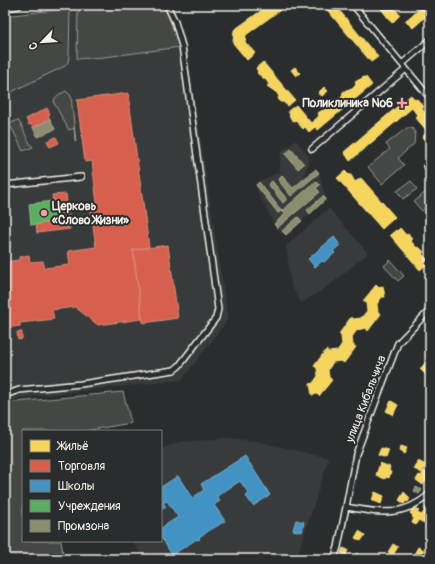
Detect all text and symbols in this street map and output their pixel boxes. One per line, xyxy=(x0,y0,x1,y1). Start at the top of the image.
north arrow xyxy=(22,22,62,62)
text: С xyxy=(26,40,41,52)
place label: Поликлиника №6 xyxy=(303,96,393,111)
marker: Поликлиника №6 xyxy=(396,97,408,109)
place label: Церковь «Слово Жизни» xyxy=(51,199,130,228)
marker: Церковь «Слово Жизни» xyxy=(39,208,49,218)
street label: улица Кибальчича xyxy=(342,353,390,446)
legend xyxy=(22,430,162,542)
text: Жильё xyxy=(56,439,89,454)
text: Торговля xyxy=(58,459,106,474)
text: Школы xyxy=(58,479,95,494)
text: Учреждения xyxy=(58,499,121,514)
text: Промзона xyxy=(58,519,109,534)

